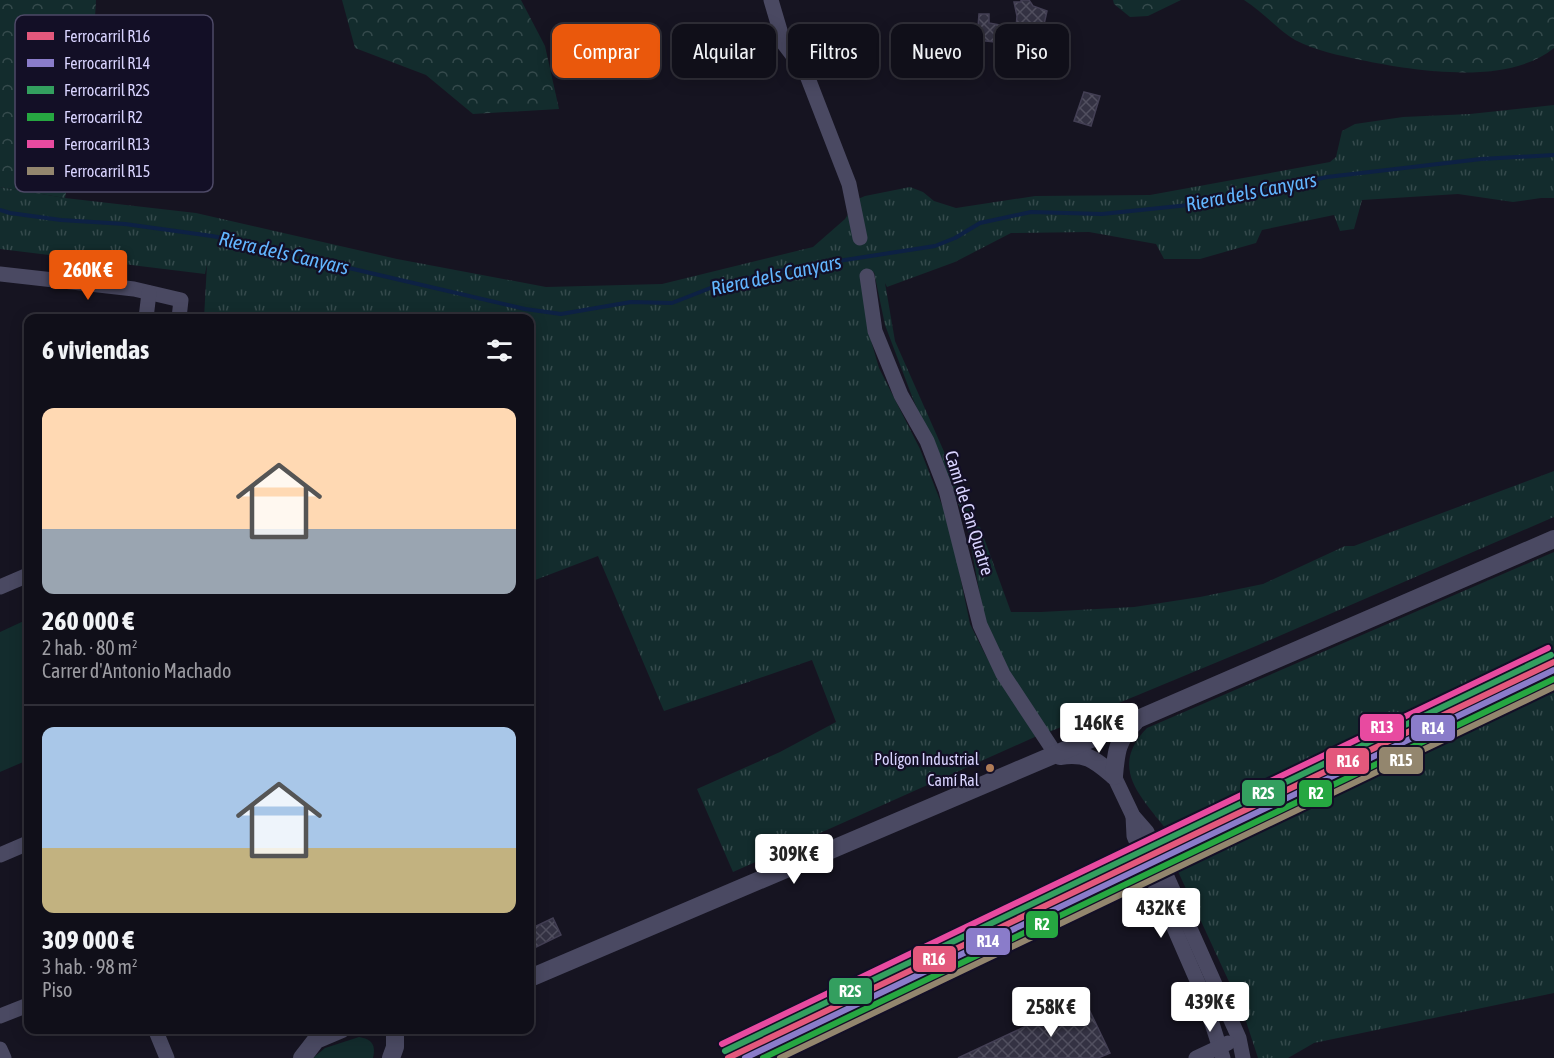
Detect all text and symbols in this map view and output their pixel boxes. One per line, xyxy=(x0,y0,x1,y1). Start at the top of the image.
legend xyxy=(15,15,213,192)
chip: Comprar xyxy=(552,24,660,78)
chip: Alquilar xyxy=(672,24,776,78)
chip: Filtros xyxy=(788,24,879,78)
chip: Nuevo xyxy=(891,24,983,78)
chip: Piso xyxy=(995,24,1069,78)
text: Ferrocarril R16 xyxy=(64,27,150,45)
text: Ferrocarril R14 xyxy=(64,54,150,72)
text: Ferrocarril R2S xyxy=(64,81,150,99)
text: Ferrocarril R2 xyxy=(64,108,143,126)
text: Ferrocarril R13 xyxy=(64,135,150,153)
text: Ferrocarril R15 xyxy=(64,162,150,180)
water label: Riera dels Canyars xyxy=(1183,168,1318,215)
water label: Riera dels Canyars xyxy=(217,226,351,279)
water label: Riera dels Canyars xyxy=(708,249,843,300)
pin: 260K € xyxy=(39,250,137,301)
text: 260K € xyxy=(63,258,113,281)
icon: filters xyxy=(483,334,516,367)
text: 6 viviendas xyxy=(42,335,149,365)
icon: home xyxy=(225,447,333,555)
street label: Camí de Can Quatre xyxy=(941,448,998,578)
text: 260 000 € xyxy=(42,606,134,636)
text: 2 hab. · 80 m² xyxy=(42,636,137,659)
text: Carrer d'Antonio Machado xyxy=(42,659,231,682)
pin: 146K € xyxy=(1050,703,1148,754)
text: 146K € xyxy=(1074,711,1124,734)
line badge: R13 xyxy=(1359,713,1405,742)
line badge: R14 xyxy=(1410,714,1456,742)
text: R13 xyxy=(1370,718,1394,736)
text: R14 xyxy=(1421,719,1445,737)
line badge: R15 xyxy=(1378,746,1424,775)
line badge: R16 xyxy=(1325,747,1370,775)
place label: Polígon Industrial Camí Ral xyxy=(874,750,980,789)
text: R15 xyxy=(1389,751,1413,769)
text: R16 xyxy=(1336,752,1360,770)
marker: Polígon Industrial Camí Ral xyxy=(984,762,996,774)
icon: home xyxy=(225,766,333,874)
line badge: R2S xyxy=(1241,779,1286,807)
line badge: R2 xyxy=(1298,779,1333,808)
text: R2S xyxy=(1252,784,1274,802)
text: R2 xyxy=(1308,784,1324,802)
pin: 309K € xyxy=(745,834,843,885)
text: 309K € xyxy=(769,842,819,865)
pin: 432K € xyxy=(1112,888,1210,939)
text: 432K € xyxy=(1136,896,1186,919)
line badge: R2 xyxy=(1025,910,1059,939)
text: R2 xyxy=(1034,915,1050,933)
text: 309 000 € xyxy=(42,925,134,955)
line badge: R14 xyxy=(965,927,1011,956)
text: R14 xyxy=(976,932,1000,950)
line badge: R16 xyxy=(912,945,957,973)
text: R16 xyxy=(922,950,946,968)
text: 3 hab. · 98 m² xyxy=(42,955,137,978)
line badge: R2S xyxy=(828,977,873,1005)
text: Piso xyxy=(42,978,72,1001)
text: R2S xyxy=(839,982,861,1000)
pin: 439K € xyxy=(1161,982,1259,1033)
pin: 258K € xyxy=(1002,987,1100,1038)
text: 439K € xyxy=(1185,990,1235,1013)
text: 258K € xyxy=(1026,995,1076,1018)

